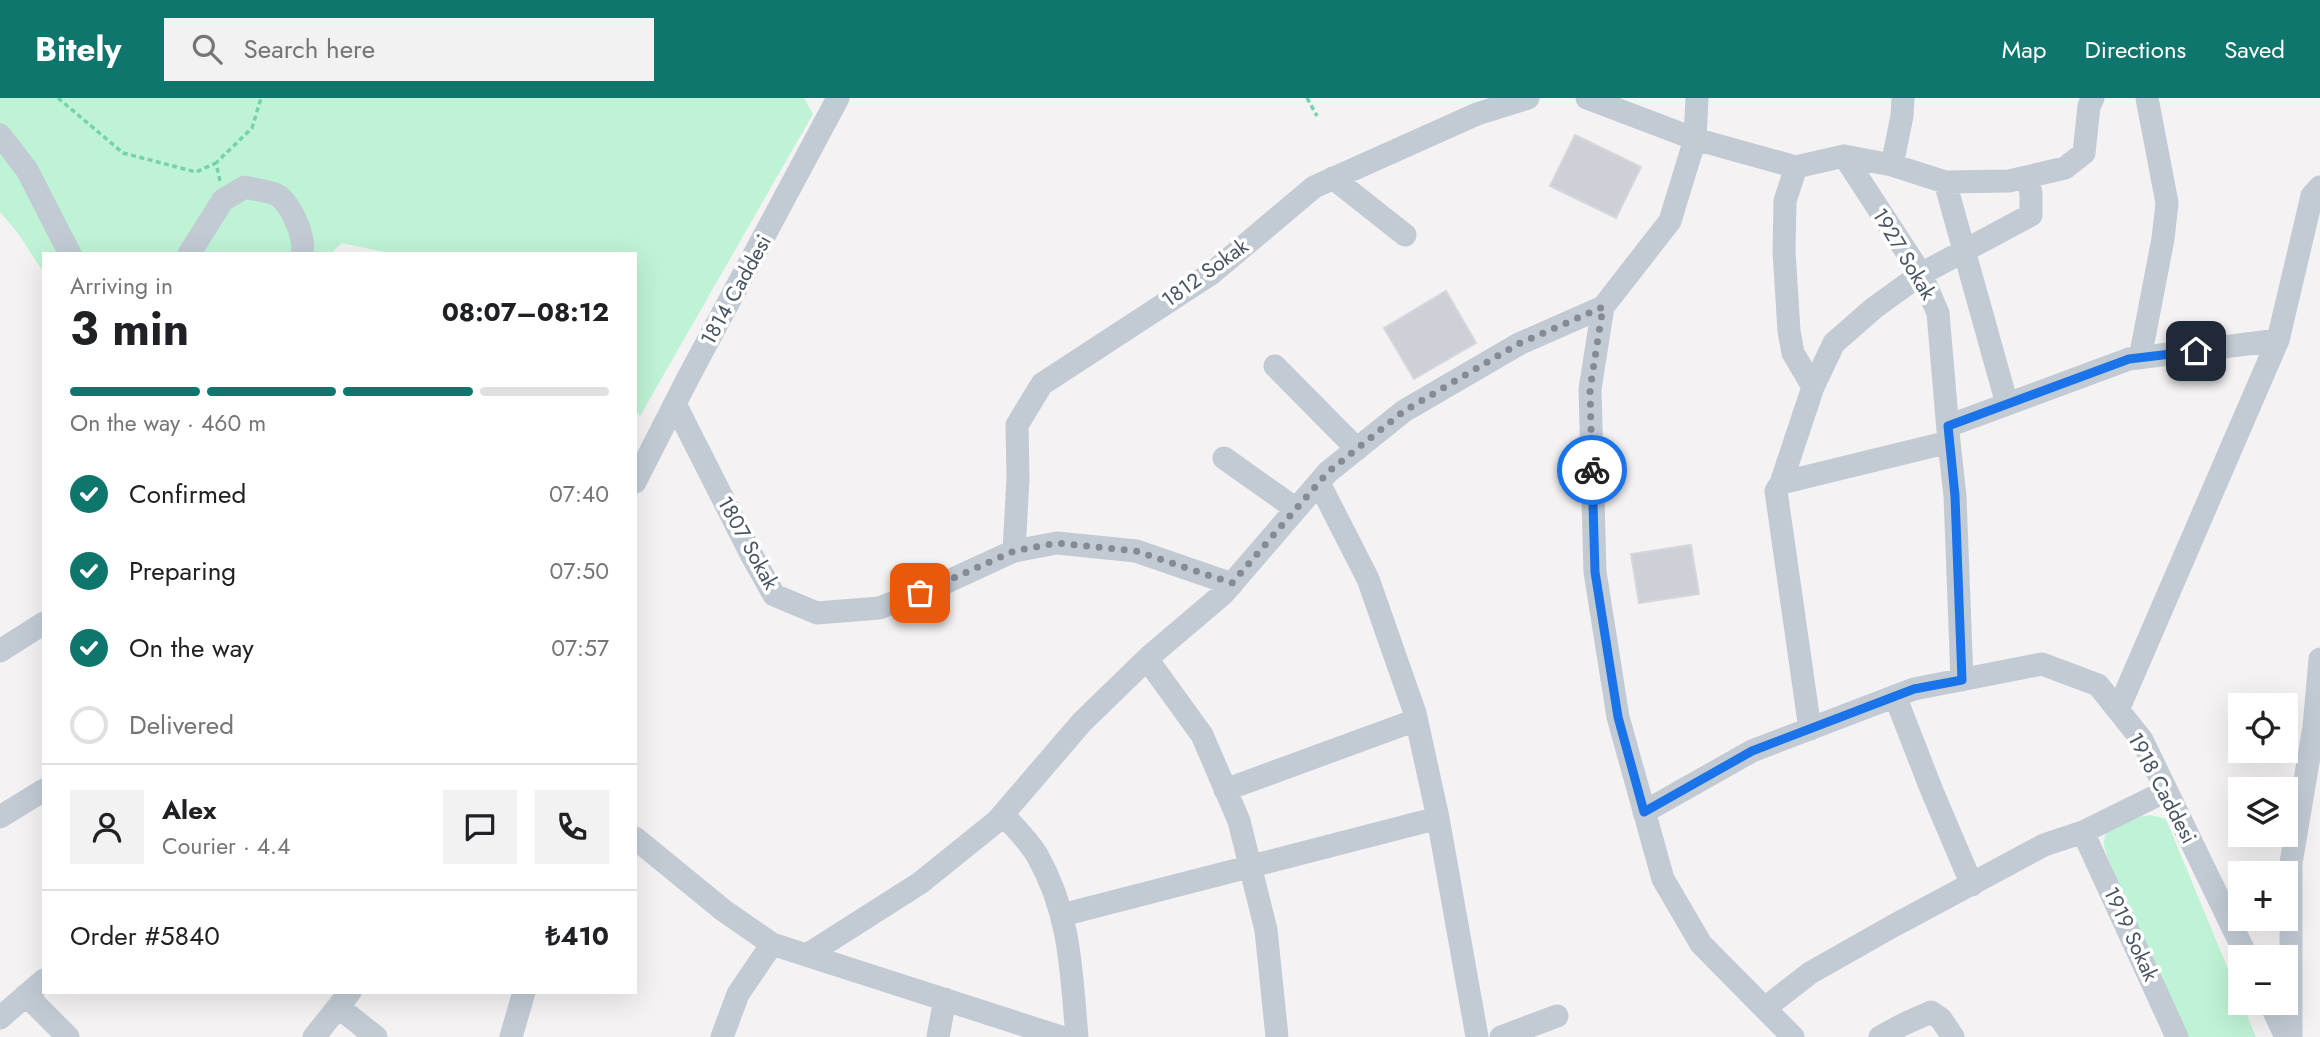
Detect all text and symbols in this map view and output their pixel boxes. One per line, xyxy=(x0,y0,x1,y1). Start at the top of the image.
search box xyxy=(164,18,654,81)
text: Bitely xyxy=(35,26,122,73)
icon: search xyxy=(188,30,226,68)
text: Search here xyxy=(244,30,375,68)
text: Map xyxy=(2002,32,2047,67)
text: Directions xyxy=(2085,32,2186,67)
text: Saved xyxy=(2224,32,2285,67)
street label: 1927 Sokak xyxy=(1865,202,1944,306)
street label: 1814 Caddesi xyxy=(693,229,779,351)
street label: 1812 Sokak xyxy=(1156,231,1255,315)
text: Arriving in xyxy=(70,269,173,303)
text: 08:07–08:12 xyxy=(442,293,609,331)
text: 3 min xyxy=(70,296,189,362)
pin xyxy=(2166,321,2226,381)
icon: home xyxy=(2177,332,2215,370)
text: On the way · 460 m xyxy=(70,406,266,440)
courier xyxy=(1557,435,1627,505)
icon: bike xyxy=(1573,451,1611,489)
icon: check xyxy=(70,475,108,513)
text: Confirmed xyxy=(129,475,246,513)
text: 07:40 xyxy=(549,477,609,511)
street label: 1807 Sokak xyxy=(710,491,786,596)
icon: check xyxy=(70,552,108,590)
text: Preparing xyxy=(129,552,236,590)
text: 07:50 xyxy=(549,554,609,588)
pin xyxy=(890,563,950,623)
icon: bag xyxy=(901,574,939,612)
icon: check xyxy=(70,629,108,667)
text: On the way xyxy=(129,629,254,667)
text: 07:57 xyxy=(551,631,609,665)
map controls xyxy=(2228,693,2298,1015)
button: locate xyxy=(2228,693,2298,763)
text: Delivered xyxy=(129,706,234,744)
street label: 1918 Caddesi xyxy=(2120,727,2204,849)
button: layers xyxy=(2228,777,2298,847)
button: person xyxy=(70,790,144,864)
button: chat xyxy=(443,790,517,864)
button: phone xyxy=(535,790,609,864)
text: Alex xyxy=(162,791,216,829)
text: Courier · 4.4 xyxy=(162,829,290,863)
button: + xyxy=(2228,861,2298,931)
street label: 1919 Sokak xyxy=(2096,882,2166,987)
text: Order #5840 xyxy=(70,917,220,955)
text: ₺410 xyxy=(546,917,609,955)
button: − xyxy=(2228,945,2298,1015)

